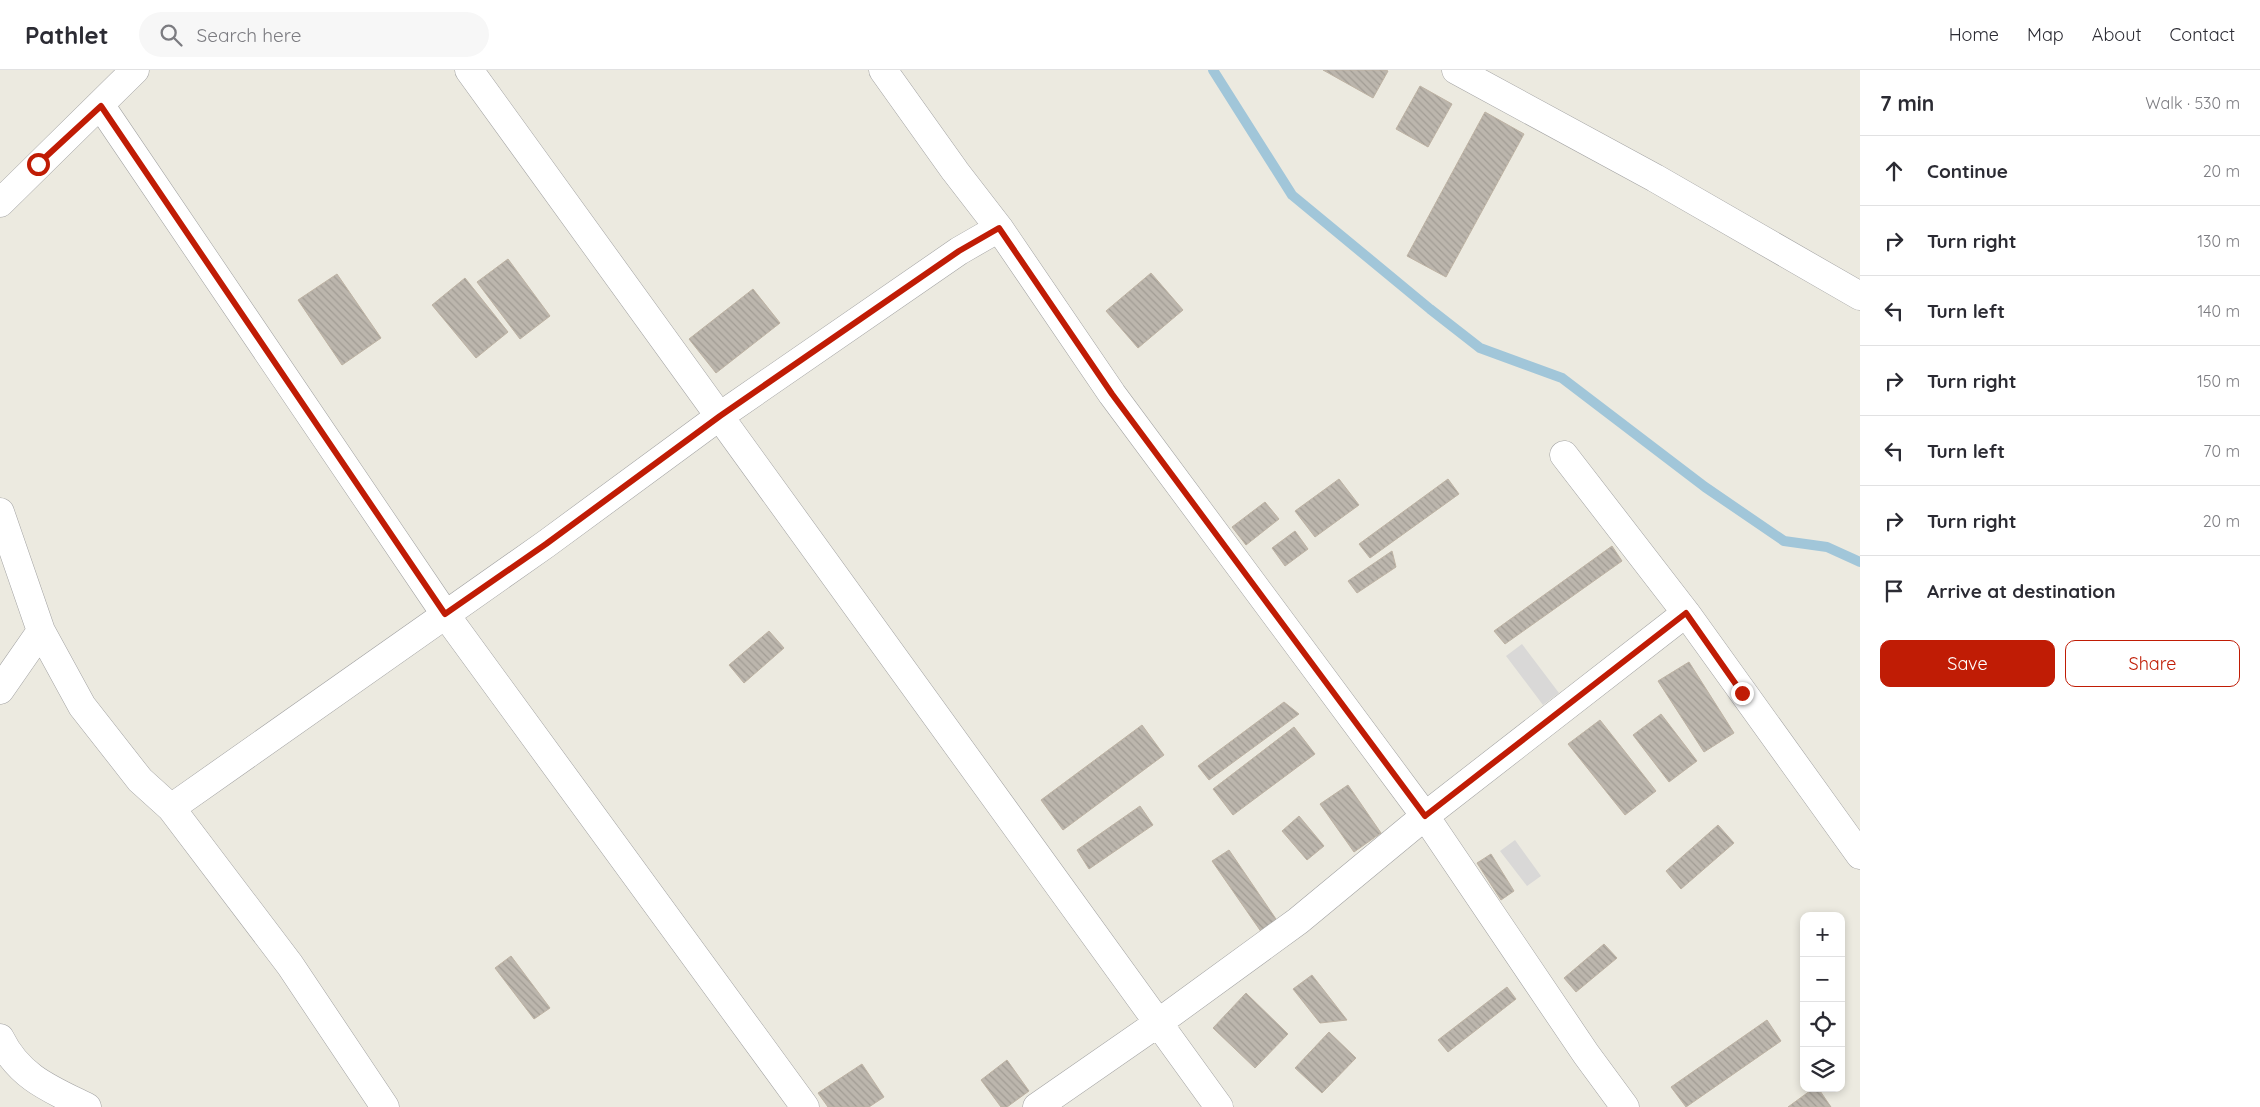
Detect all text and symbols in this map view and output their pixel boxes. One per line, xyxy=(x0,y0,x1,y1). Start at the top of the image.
search box xyxy=(139,12,489,57)
text: Pathlet xyxy=(25,20,109,50)
icon: search xyxy=(157,21,185,49)
text: Search here xyxy=(197,23,301,47)
text: Home xyxy=(1949,23,1999,46)
text: Map xyxy=(2027,23,2064,46)
text: About xyxy=(2092,23,2142,46)
text: Contact xyxy=(2170,23,2235,46)
text: 7 min xyxy=(1880,90,1934,116)
text: Walk · 530 m xyxy=(2145,93,2240,113)
route start xyxy=(27,153,50,176)
icon: ahead xyxy=(1880,157,1908,185)
text: Continue xyxy=(1927,159,2008,183)
text: 20 m xyxy=(2203,161,2240,181)
icon: right xyxy=(1880,227,1908,255)
text: Turn right xyxy=(1927,229,2016,253)
text: 130 m xyxy=(2197,231,2240,251)
icon: left xyxy=(1880,297,1908,325)
text: Turn left xyxy=(1927,299,2005,323)
text: 140 m xyxy=(2197,301,2240,321)
icon: right xyxy=(1880,367,1908,395)
text: Turn right xyxy=(1927,369,2016,393)
text: 150 m xyxy=(2197,371,2240,391)
icon: left xyxy=(1880,437,1908,465)
text: Turn left xyxy=(1927,439,2005,463)
text: 70 m xyxy=(2203,441,2240,461)
icon: right xyxy=(1880,507,1908,535)
text: Turn right xyxy=(1927,509,2016,533)
text: 20 m xyxy=(2203,511,2240,531)
icon: arrive xyxy=(1880,577,1908,605)
text: Arrive at destination xyxy=(1927,579,2116,603)
button: Save xyxy=(1880,640,2055,687)
button: Share xyxy=(2065,640,2240,687)
route end xyxy=(1731,682,1754,705)
map controls xyxy=(1800,912,1845,1092)
button: + xyxy=(1800,912,1845,957)
button: − xyxy=(1800,957,1845,1002)
button: locate xyxy=(1800,1002,1845,1047)
button: layers xyxy=(1800,1047,1845,1092)

